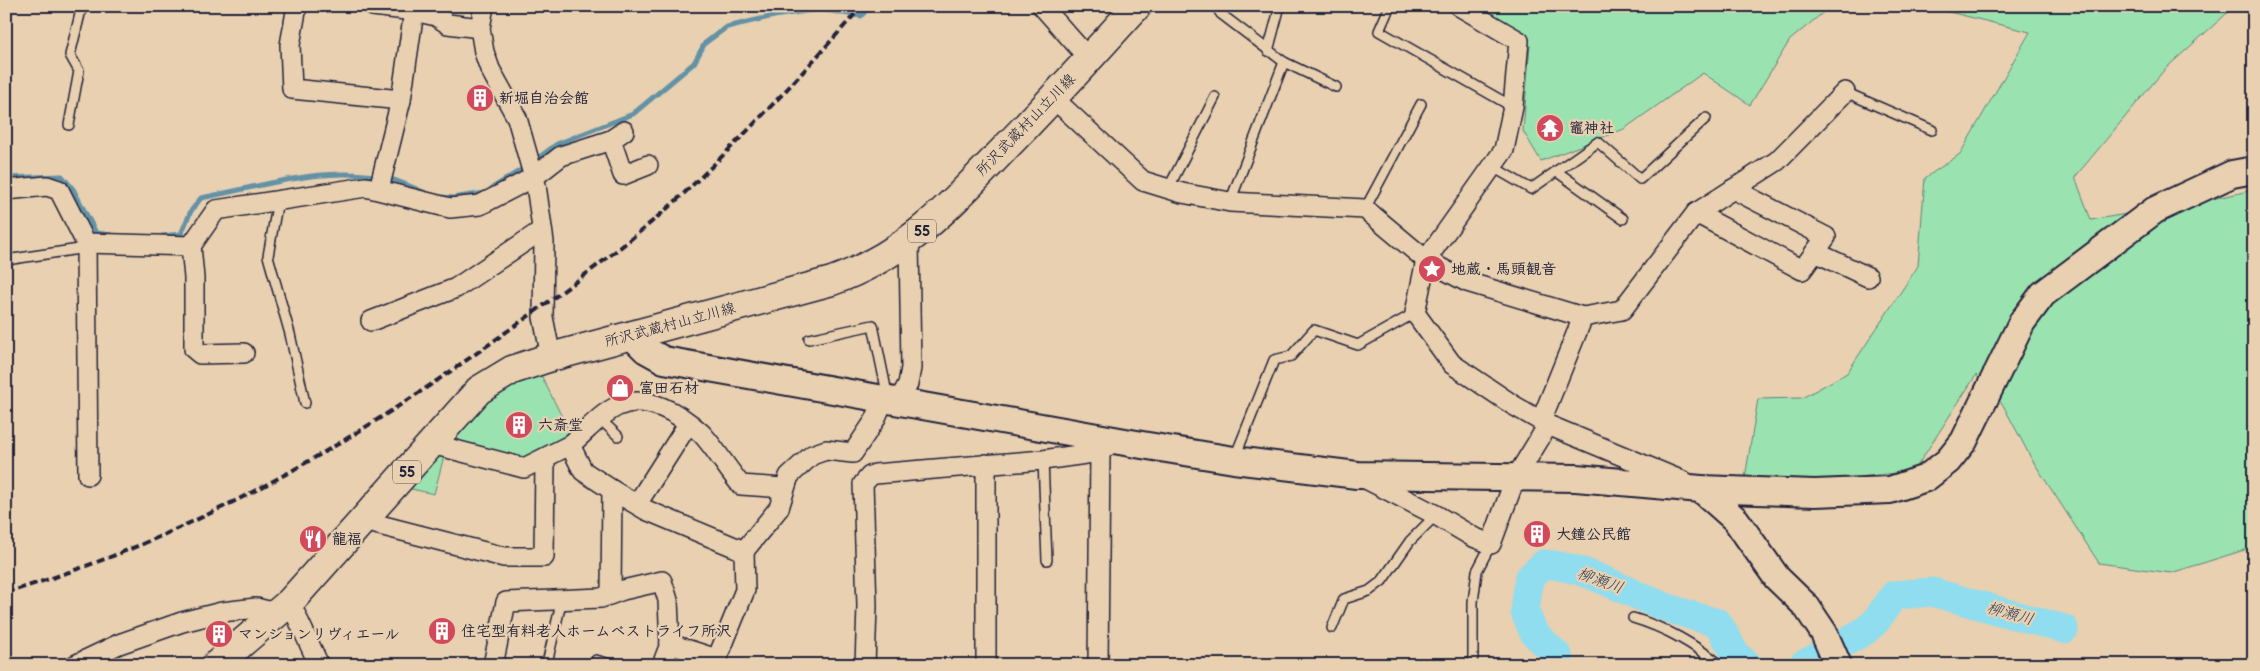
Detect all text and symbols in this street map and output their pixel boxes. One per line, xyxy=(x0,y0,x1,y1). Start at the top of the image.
street label: 所沢武蔵村山立川線 xyxy=(972,70,1080,180)
building icon: 新堀自治会館 xyxy=(465,83,495,113)
place label: 新堀自治会館 xyxy=(499,89,589,108)
temple icon: 竈神社 xyxy=(1535,113,1565,143)
place label: 竈神社 xyxy=(1569,119,1614,138)
road number: 55 xyxy=(908,220,936,242)
place icon: 地蔵・馬頭観音 xyxy=(1417,254,1447,284)
place label: 地蔵・馬頭観音 xyxy=(1451,260,1556,279)
street label: 所沢武蔵村山立川線 xyxy=(602,298,738,352)
shop icon: 富田石材 xyxy=(605,373,635,403)
place label: 富田石材 xyxy=(639,379,699,398)
building icon: 六斎堂 xyxy=(504,410,534,440)
place label: 六斎堂 xyxy=(538,416,583,435)
road number: 55 xyxy=(393,461,421,484)
building icon: 大鐘公民館 xyxy=(1522,519,1552,549)
restaurant icon: 龍福 xyxy=(298,524,328,554)
place label: 大鐘公民館 xyxy=(1556,525,1631,544)
place label: 龍福 xyxy=(332,530,362,549)
water label: 柳瀬川 xyxy=(1574,564,1626,598)
water label: 柳瀬川 xyxy=(1984,598,2036,630)
building icon: 住宅型有料老人ホームベストライフ所沢 xyxy=(427,616,457,646)
building icon: マンションリヴィエール xyxy=(204,619,234,649)
place label: 住宅型有料老人ホームベストライフ所沢 xyxy=(461,622,731,641)
place label: マンションリヴィエール xyxy=(238,625,400,644)

